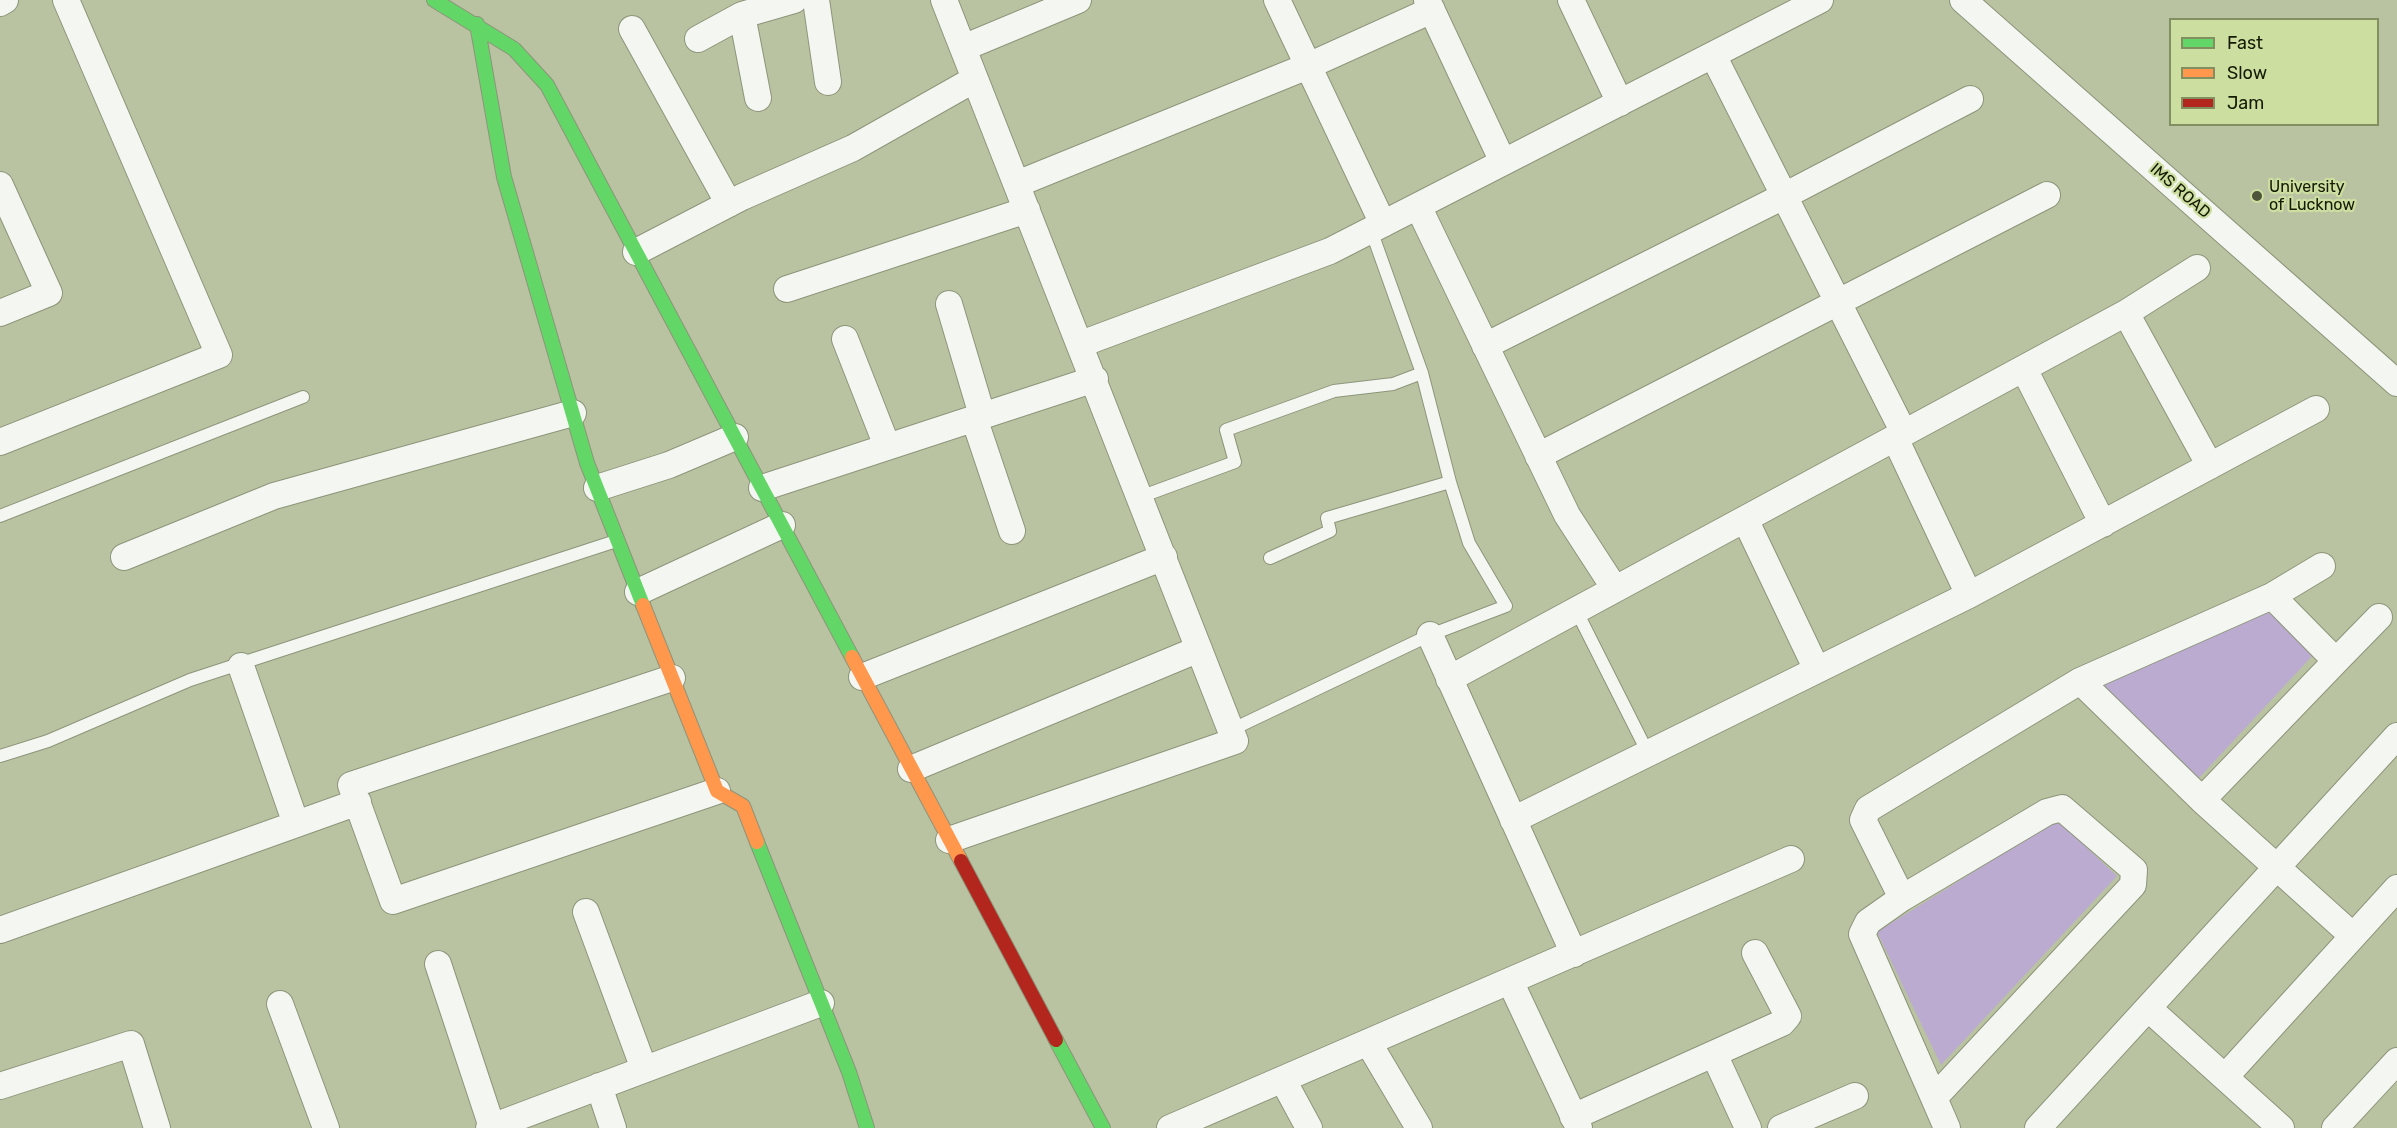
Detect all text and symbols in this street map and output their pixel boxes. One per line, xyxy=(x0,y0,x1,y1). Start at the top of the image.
legend xyxy=(2169,18,2379,126)
text: Fast xyxy=(2227,32,2263,54)
text: Slow xyxy=(2227,62,2267,84)
text: Jam xyxy=(2227,92,2264,114)
street label: IMS ROAD xyxy=(2146,160,2214,222)
place label: University of Lucknow xyxy=(2269,177,2355,215)
marker: University of Lucknow xyxy=(2250,189,2264,203)

